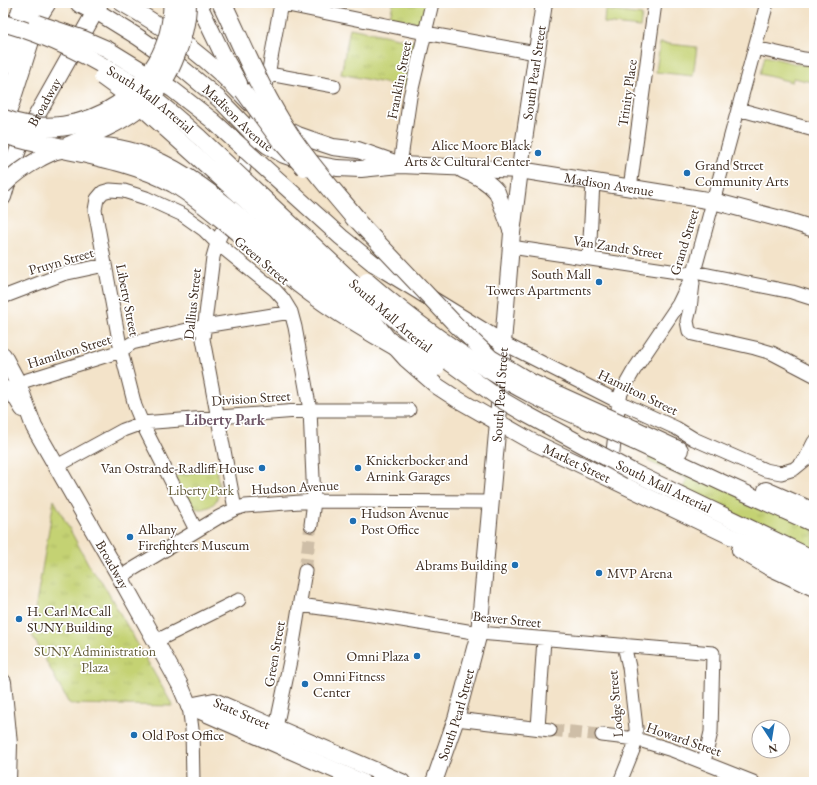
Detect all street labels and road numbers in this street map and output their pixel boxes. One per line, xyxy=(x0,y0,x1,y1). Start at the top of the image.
street label: South Pearl Street xyxy=(518,24,550,121)
street label: Franklin Street xyxy=(383,39,415,121)
street label: Trinity Place xyxy=(613,58,641,128)
street label: South Mall Arterial xyxy=(104,61,198,138)
street label: Broadway xyxy=(23,74,66,130)
street label: Madison Avenue xyxy=(199,80,276,156)
street label: Madison Avenue xyxy=(563,168,656,200)
street label: Grand Street xyxy=(665,206,703,277)
street label: Van Zandt Street xyxy=(572,231,665,263)
street label: Green Street xyxy=(231,232,294,289)
street label: Pruyn Street xyxy=(26,243,96,279)
street label: Liberty Street xyxy=(112,262,144,338)
street label: Dallius Street xyxy=(179,267,205,341)
street label: South Mall Arterial xyxy=(346,275,437,357)
street label: Hamilton Street xyxy=(25,330,114,372)
street label: South Pearl Street xyxy=(487,346,512,443)
street label: Hamilton Street xyxy=(595,365,682,419)
street label: Division Street xyxy=(211,386,292,410)
street label: Market Street xyxy=(540,439,614,487)
street label: South Mall Arterial xyxy=(613,455,715,517)
street label: Hudson Avenue xyxy=(251,476,340,498)
street label: Broadway xyxy=(92,537,134,593)
street label: Beaver Street xyxy=(472,606,543,632)
street label: Green Street xyxy=(259,619,289,688)
street label: South Pearl Street xyxy=(433,666,478,763)
street label: Lodge Street xyxy=(603,669,627,738)
street label: State Street xyxy=(211,693,274,733)
street label: Howard Street xyxy=(644,718,725,760)

